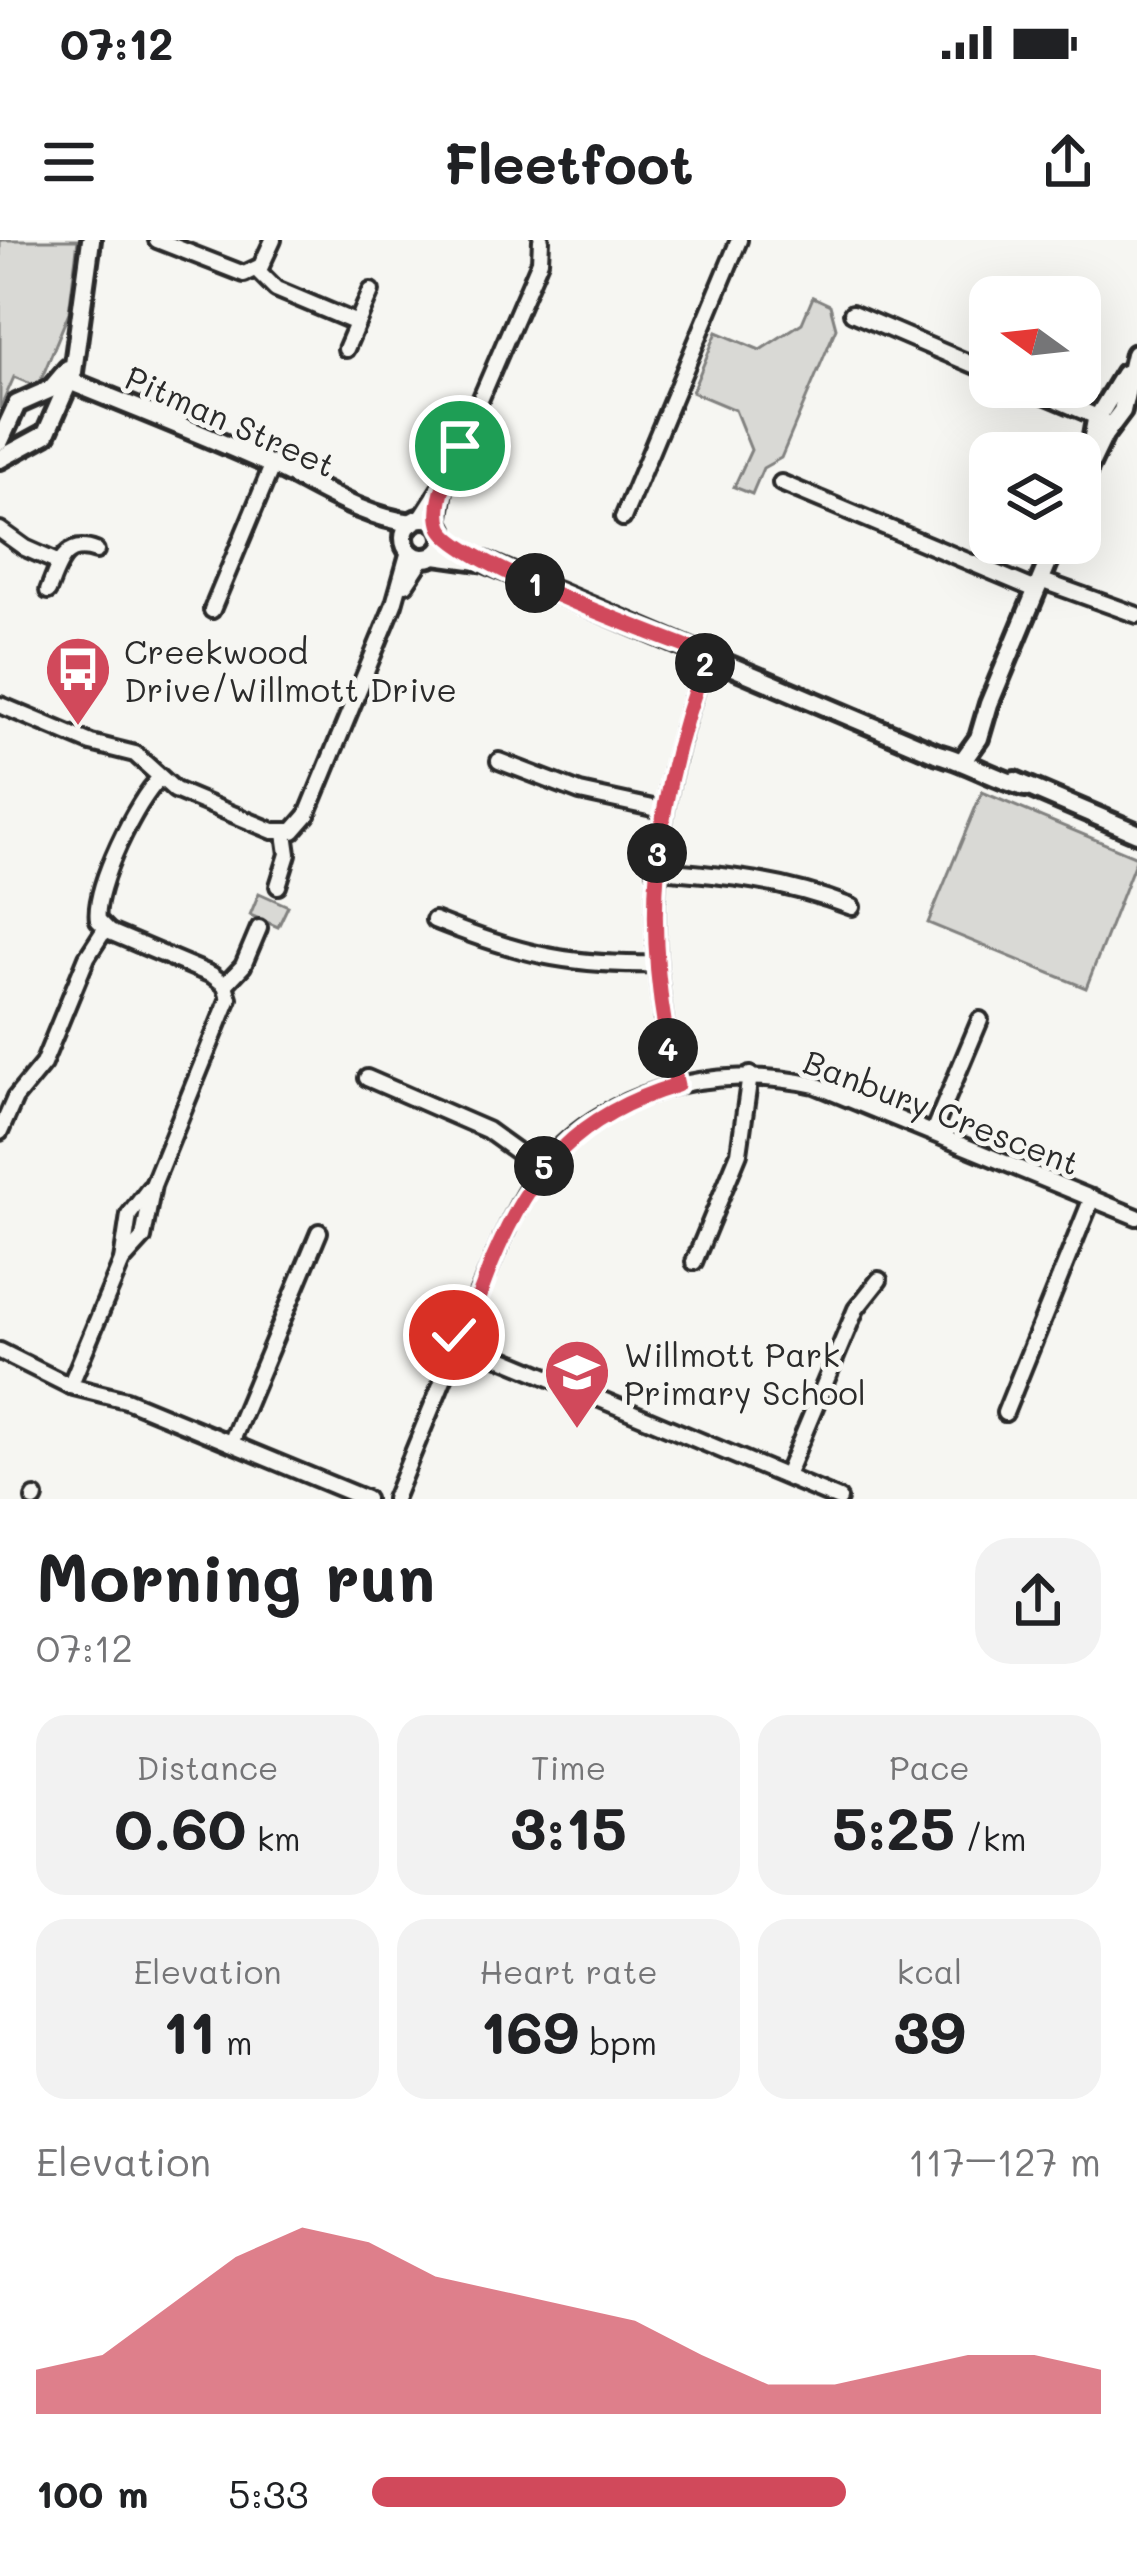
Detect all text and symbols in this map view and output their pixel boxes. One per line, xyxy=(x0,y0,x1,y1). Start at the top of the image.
text: 07:12 xyxy=(60,13,173,71)
text: Fleetfoot xyxy=(443,127,694,198)
icon: menu xyxy=(36,129,102,195)
icon: share xyxy=(1035,129,1101,195)
north arrow xyxy=(969,276,1101,408)
map controls xyxy=(969,276,1101,564)
street label: Pitman Street xyxy=(119,354,343,486)
pin xyxy=(409,395,511,497)
icon: arrive xyxy=(427,413,493,479)
button: layers xyxy=(969,432,1101,564)
pin: 1 xyxy=(505,553,565,613)
text: 1 xyxy=(528,561,542,604)
place label: Creekwood Drive/Willmott Drive xyxy=(124,629,457,710)
pin: 2 xyxy=(675,633,735,693)
bus stop icon: Creekwood Drive/Willmott Drive xyxy=(43,634,113,728)
text: 2 xyxy=(696,641,714,684)
pin: 3 xyxy=(627,823,687,883)
text: 3 xyxy=(647,831,667,874)
pin: 4 xyxy=(638,1018,698,1078)
text: 4 xyxy=(658,1026,678,1069)
street label: Banbury Crescent xyxy=(798,1039,1086,1184)
pin: 5 xyxy=(514,1136,574,1196)
text: 5 xyxy=(534,1144,554,1187)
pin xyxy=(403,1284,505,1386)
icon: check xyxy=(421,1302,487,1368)
place label: Willmott Park Primary School xyxy=(624,1332,866,1414)
school or university icon: Willmott Park Primary School xyxy=(542,1337,612,1431)
text: Morning run xyxy=(36,1533,435,1619)
button: share xyxy=(975,1538,1101,1664)
text: 07:12 xyxy=(36,1621,133,1672)
text: Distance xyxy=(137,1745,279,1788)
text: Time xyxy=(531,1745,606,1788)
text: Pace xyxy=(889,1745,970,1788)
text: 0.60 xyxy=(114,1788,246,1866)
text: 3:15 xyxy=(510,1788,627,1866)
text: 5:25 xyxy=(832,1788,955,1866)
text: km xyxy=(246,1816,301,1859)
text: /km xyxy=(955,1816,1027,1859)
text: Elevation xyxy=(133,1949,282,1992)
text: Heart rate xyxy=(479,1949,658,1992)
text: kcal xyxy=(897,1949,962,1992)
text: 11 xyxy=(162,1992,216,2070)
text: 169 xyxy=(480,1992,579,2070)
text: 39 xyxy=(893,1992,966,2070)
text: m xyxy=(216,2020,253,2063)
text: bpm xyxy=(579,2020,657,2063)
text: Elevation xyxy=(36,2135,211,2186)
text: 117–127 m xyxy=(908,2135,1101,2186)
text: 100 m xyxy=(36,2467,148,2518)
text: 5:33 xyxy=(228,2467,309,2518)

